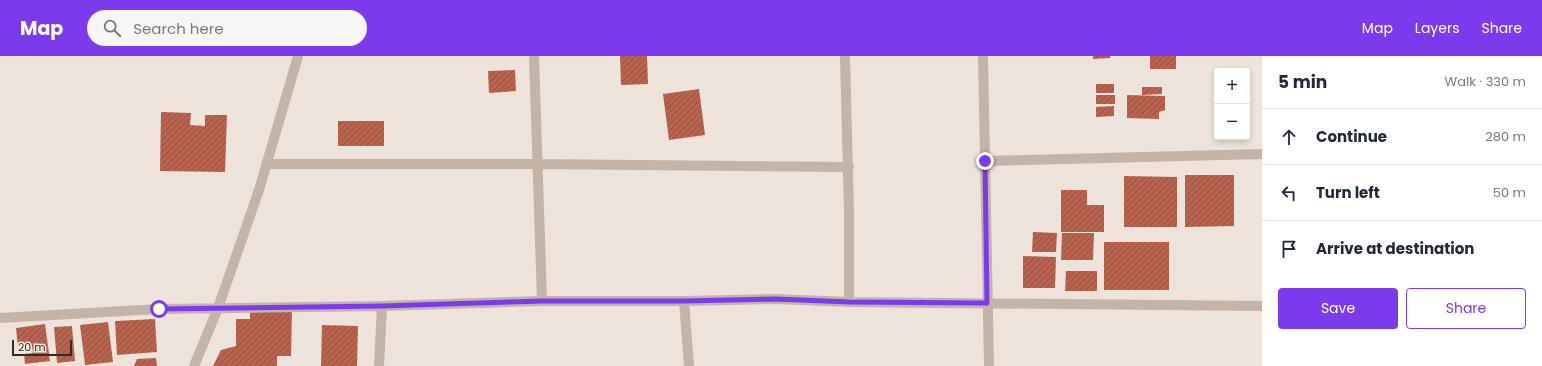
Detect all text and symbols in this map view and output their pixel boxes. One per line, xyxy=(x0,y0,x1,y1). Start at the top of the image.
search box xyxy=(87,10,367,46)
text: Map xyxy=(20,15,63,42)
icon: search xyxy=(101,17,123,39)
text: Search here xyxy=(133,18,224,39)
text: Map xyxy=(1362,18,1393,38)
text: Layers xyxy=(1415,18,1459,38)
text: Share xyxy=(1481,18,1522,38)
map controls xyxy=(1214,68,1250,140)
button: + xyxy=(1214,68,1250,104)
text: 5 min xyxy=(1278,70,1327,94)
text: Walk · 330 m xyxy=(1445,72,1526,91)
button: − xyxy=(1214,104,1250,140)
icon: ahead xyxy=(1278,126,1300,148)
text: Continue xyxy=(1316,126,1387,147)
text: 280 m xyxy=(1485,127,1526,146)
route end xyxy=(976,152,994,170)
icon: left xyxy=(1278,182,1300,204)
text: Turn left xyxy=(1316,182,1380,203)
text: 50 m xyxy=(1493,183,1526,202)
icon: arrive xyxy=(1278,238,1300,260)
text: Arrive at destination xyxy=(1316,238,1474,259)
button: Save xyxy=(1278,288,1398,329)
button: Share xyxy=(1406,288,1526,329)
route start xyxy=(150,300,168,318)
scale bar xyxy=(12,338,72,357)
text: 20 m xyxy=(18,339,46,355)

